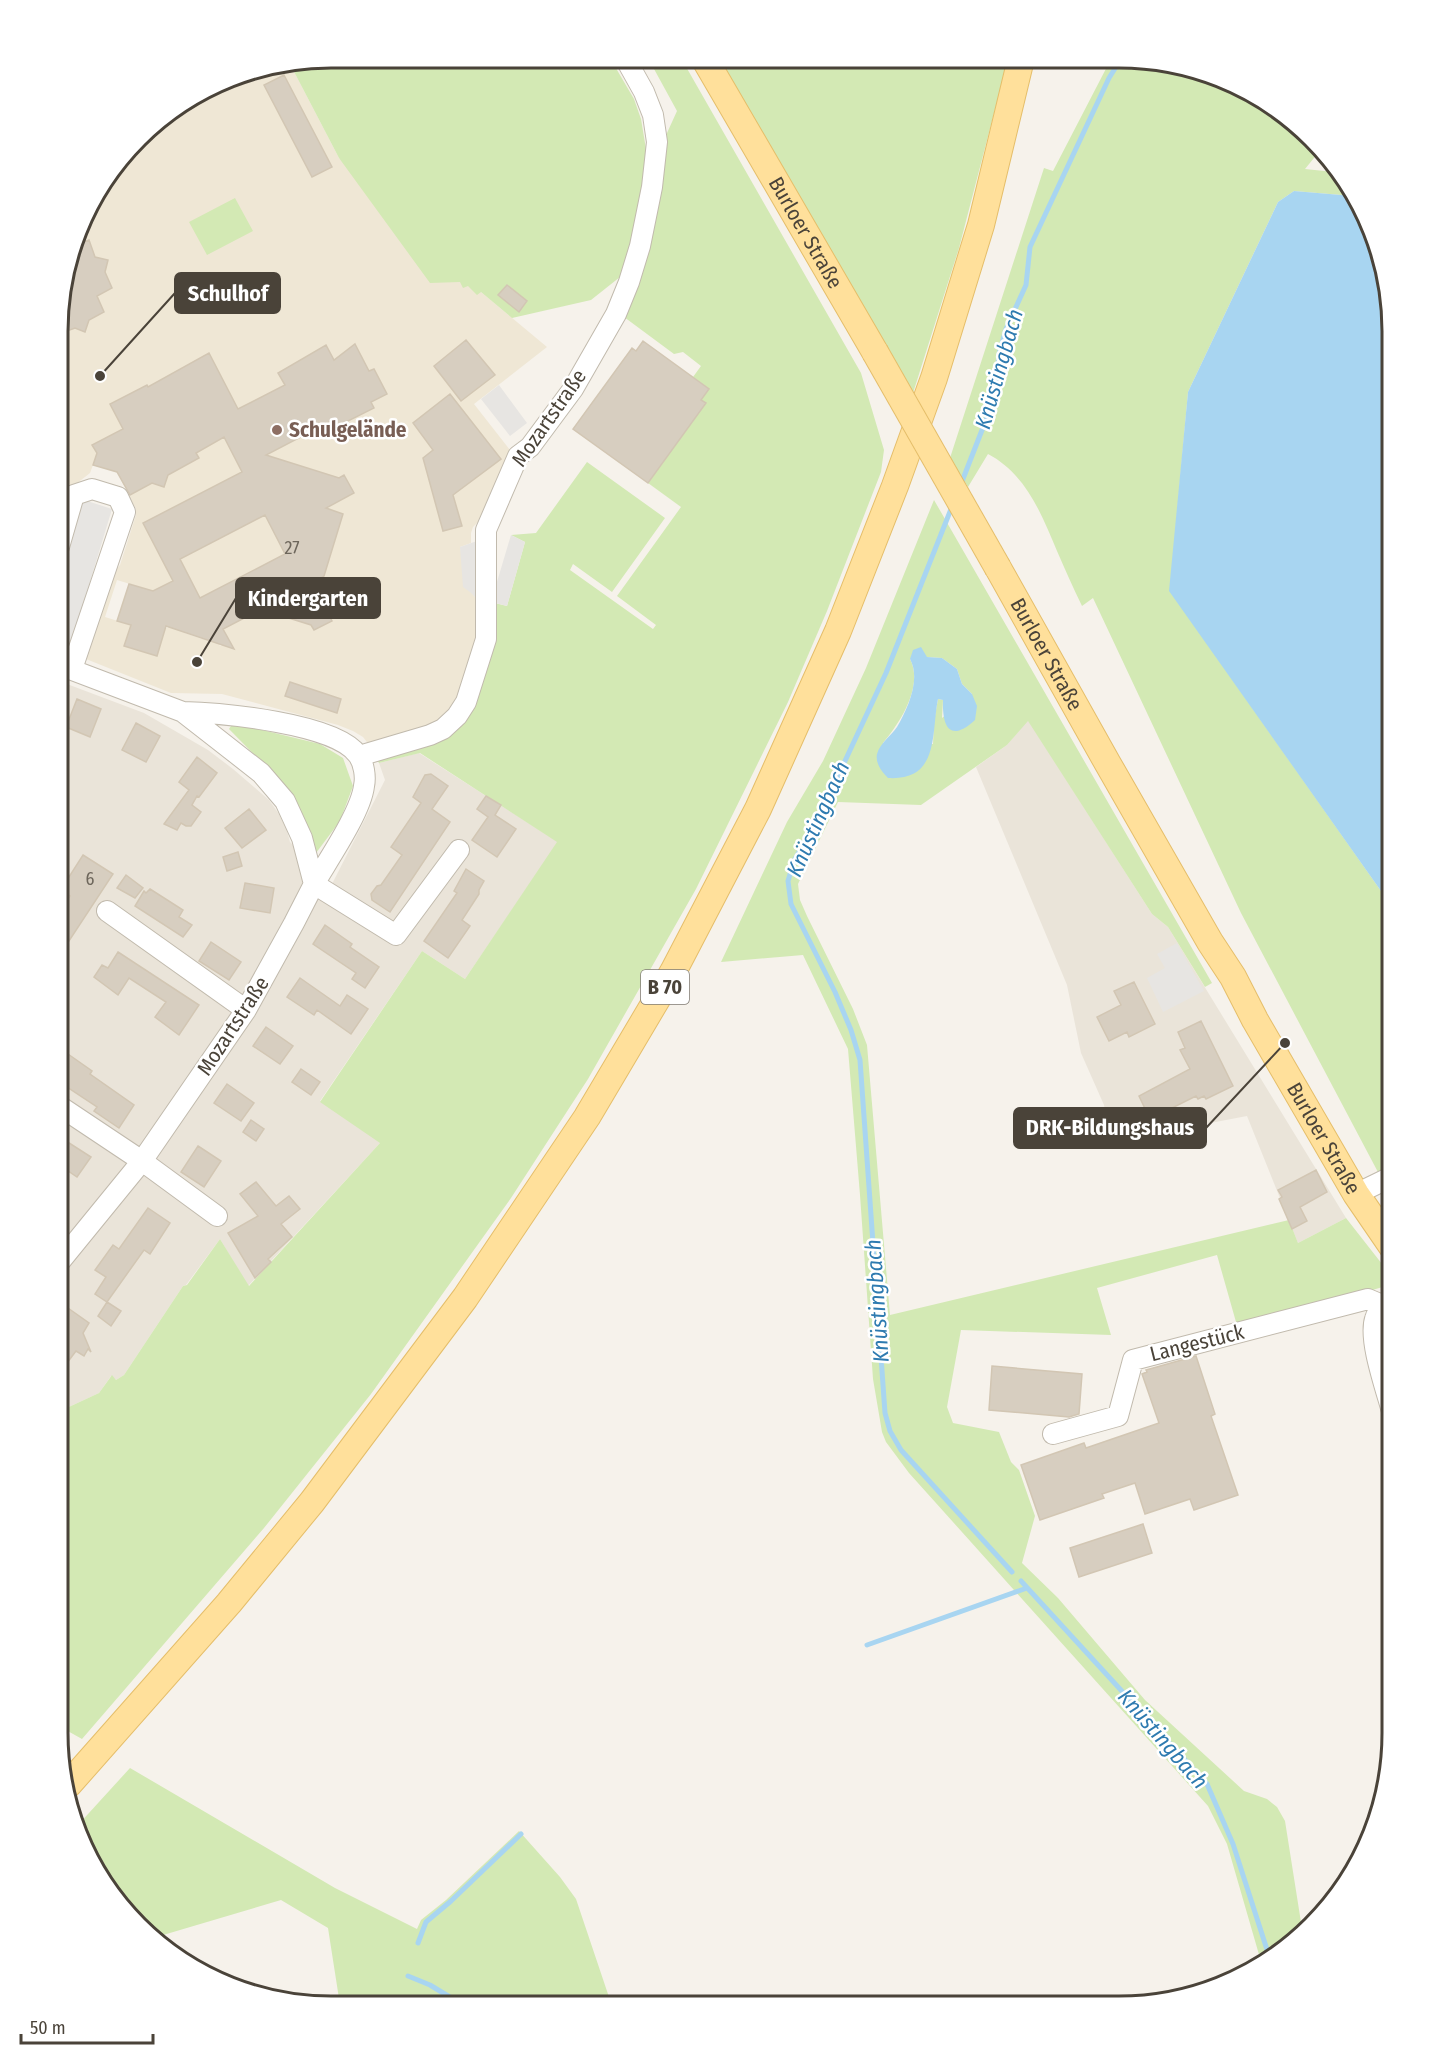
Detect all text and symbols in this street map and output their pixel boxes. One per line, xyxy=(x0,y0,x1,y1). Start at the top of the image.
street label: Burloer Straße xyxy=(763,172,848,293)
callout: Schulhof xyxy=(175,273,280,313)
text: Schulhof xyxy=(188,280,270,307)
water label: Knüstingbach xyxy=(969,306,1029,432)
street label: Mozartstraße xyxy=(506,364,592,472)
place label: Schulgelände xyxy=(289,417,407,443)
marker: Schulgelände xyxy=(270,423,284,437)
house number: 27 xyxy=(284,537,300,559)
callout: Kindergarten xyxy=(236,578,380,618)
text: Kindergarten xyxy=(248,585,368,612)
street label: Burloer Straße xyxy=(1005,594,1088,715)
water label: Knüstingbach xyxy=(781,757,855,881)
house number: 6 xyxy=(86,868,95,890)
road number: B 70 xyxy=(641,970,689,1004)
street label: Mozartstraße xyxy=(191,972,275,1080)
street label: Burloer Straße xyxy=(1281,1078,1366,1199)
callout: DRK-Bildungshaus xyxy=(1014,1108,1206,1148)
text: DRK-Bildungshaus xyxy=(1026,1114,1195,1141)
water label: Knüstingbach xyxy=(859,1238,895,1364)
street label: Langestück xyxy=(1147,1319,1247,1367)
water label: Knüstingbach xyxy=(1112,1684,1214,1794)
scale bar xyxy=(21,2007,153,2045)
text: 50 m xyxy=(30,2017,66,2039)

